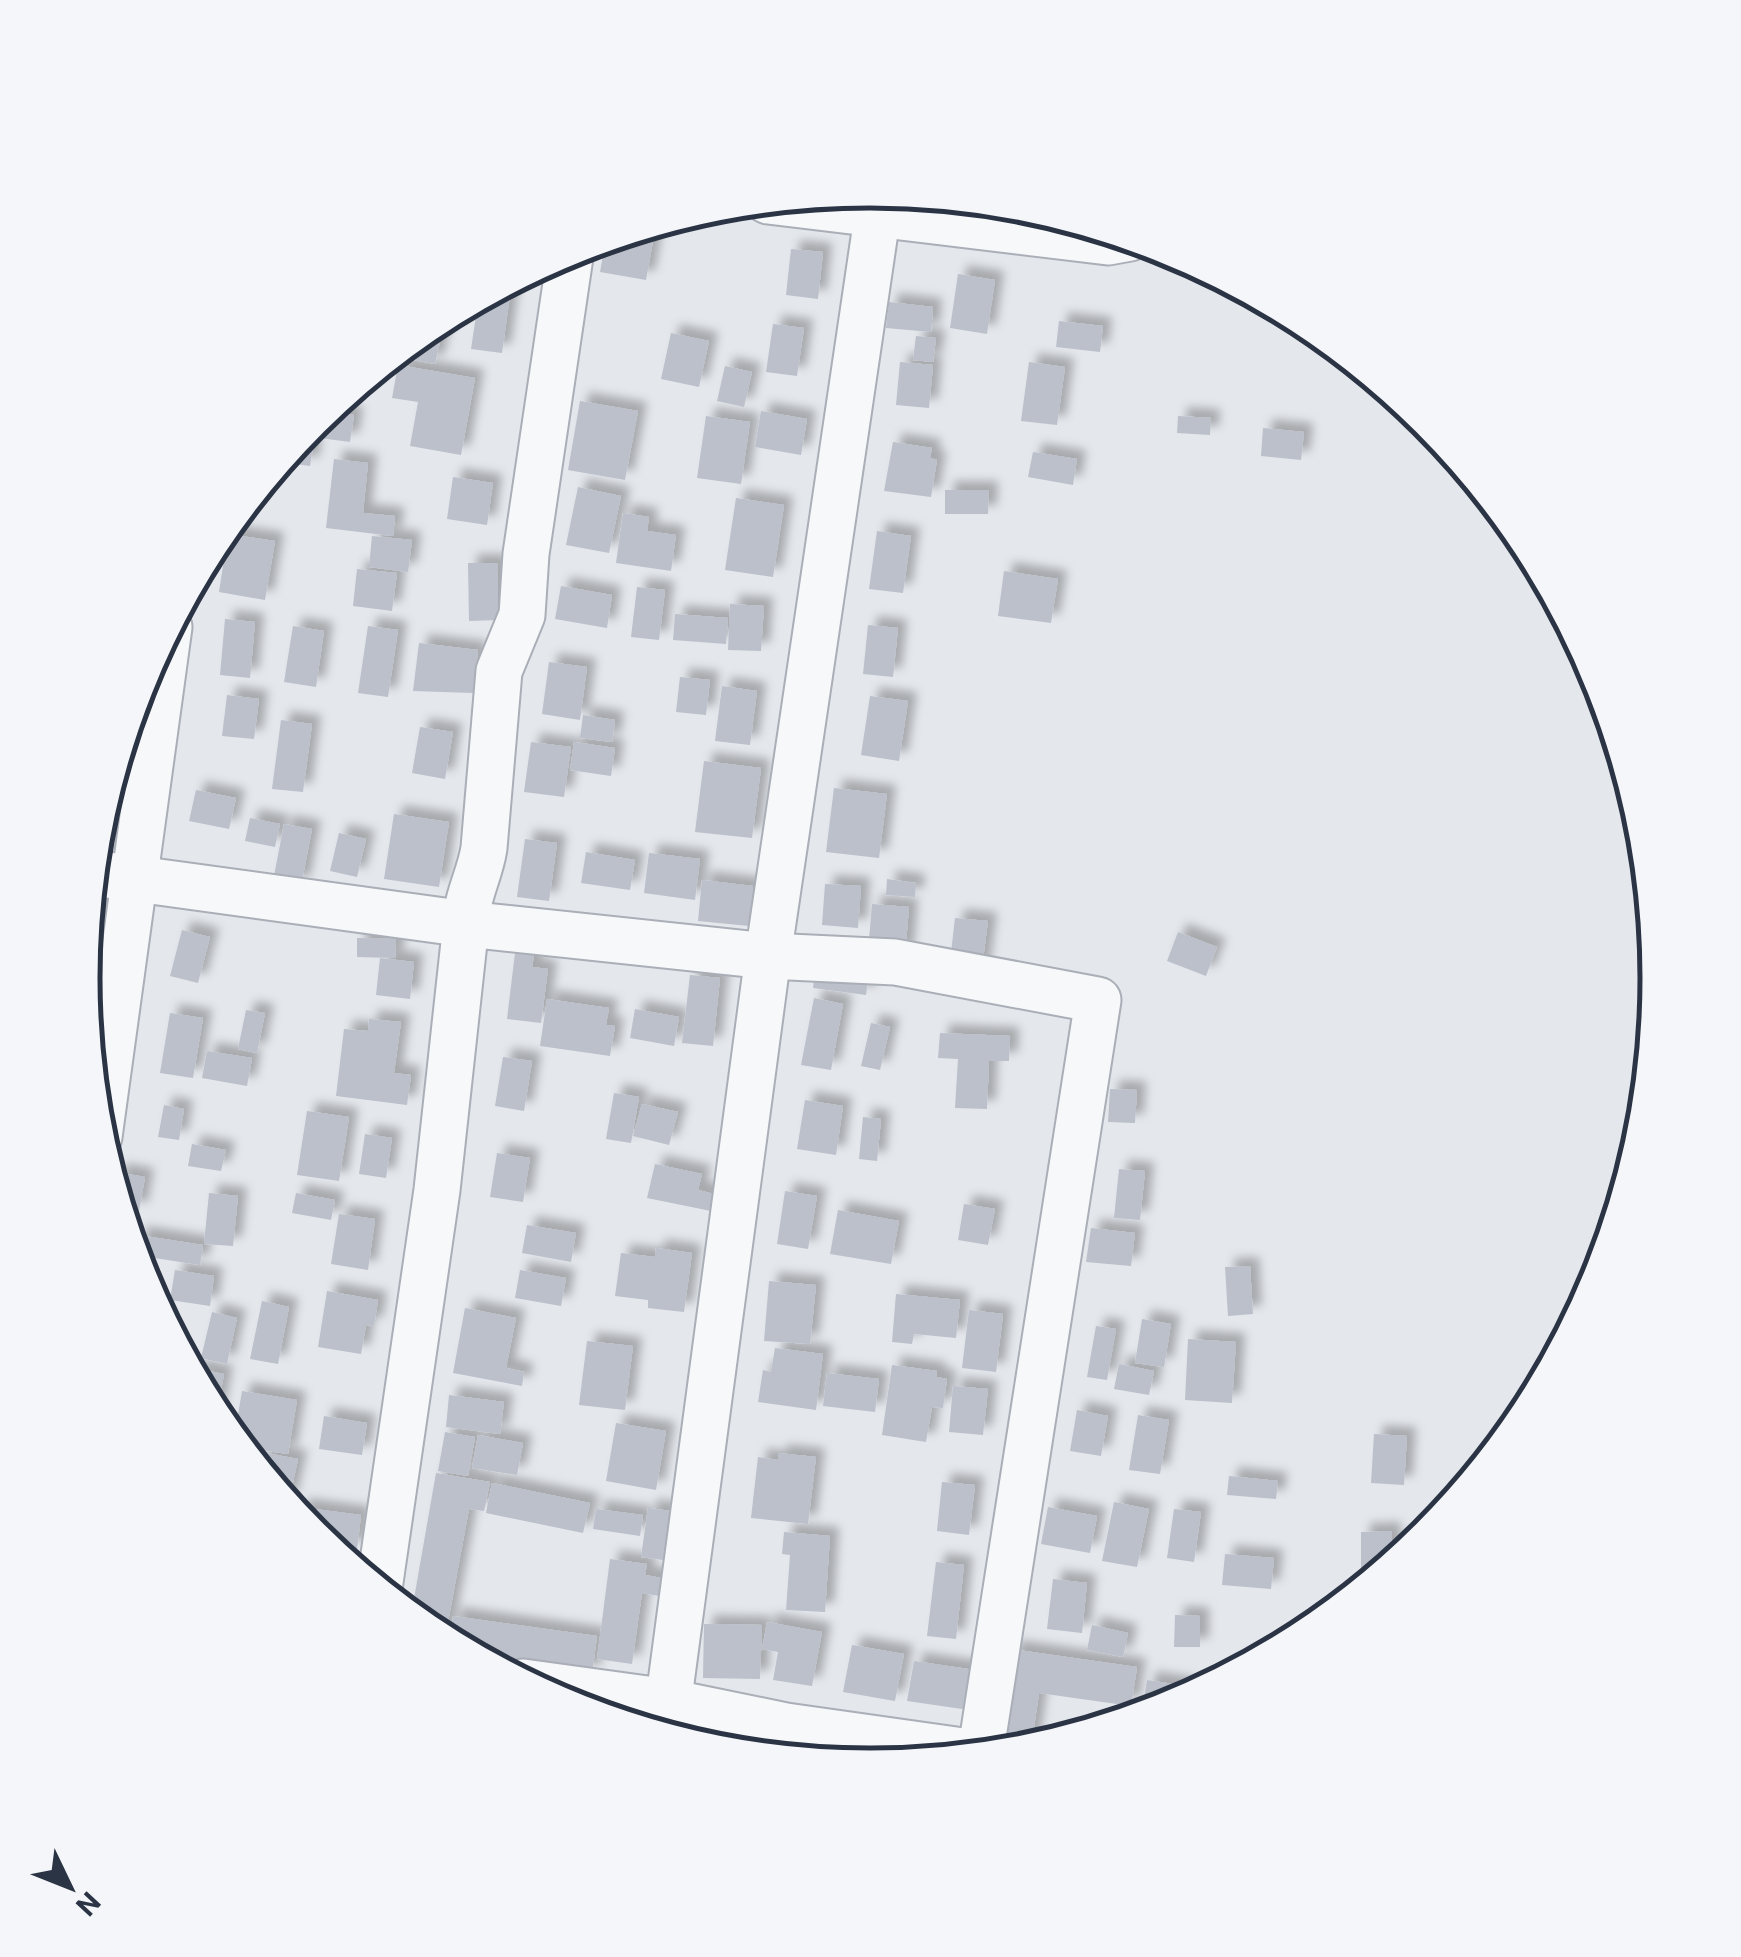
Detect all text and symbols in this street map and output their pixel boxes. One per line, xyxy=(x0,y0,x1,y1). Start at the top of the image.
north arrow xyxy=(20,1837,120,1937)
text: N xyxy=(69,1885,107,1922)

